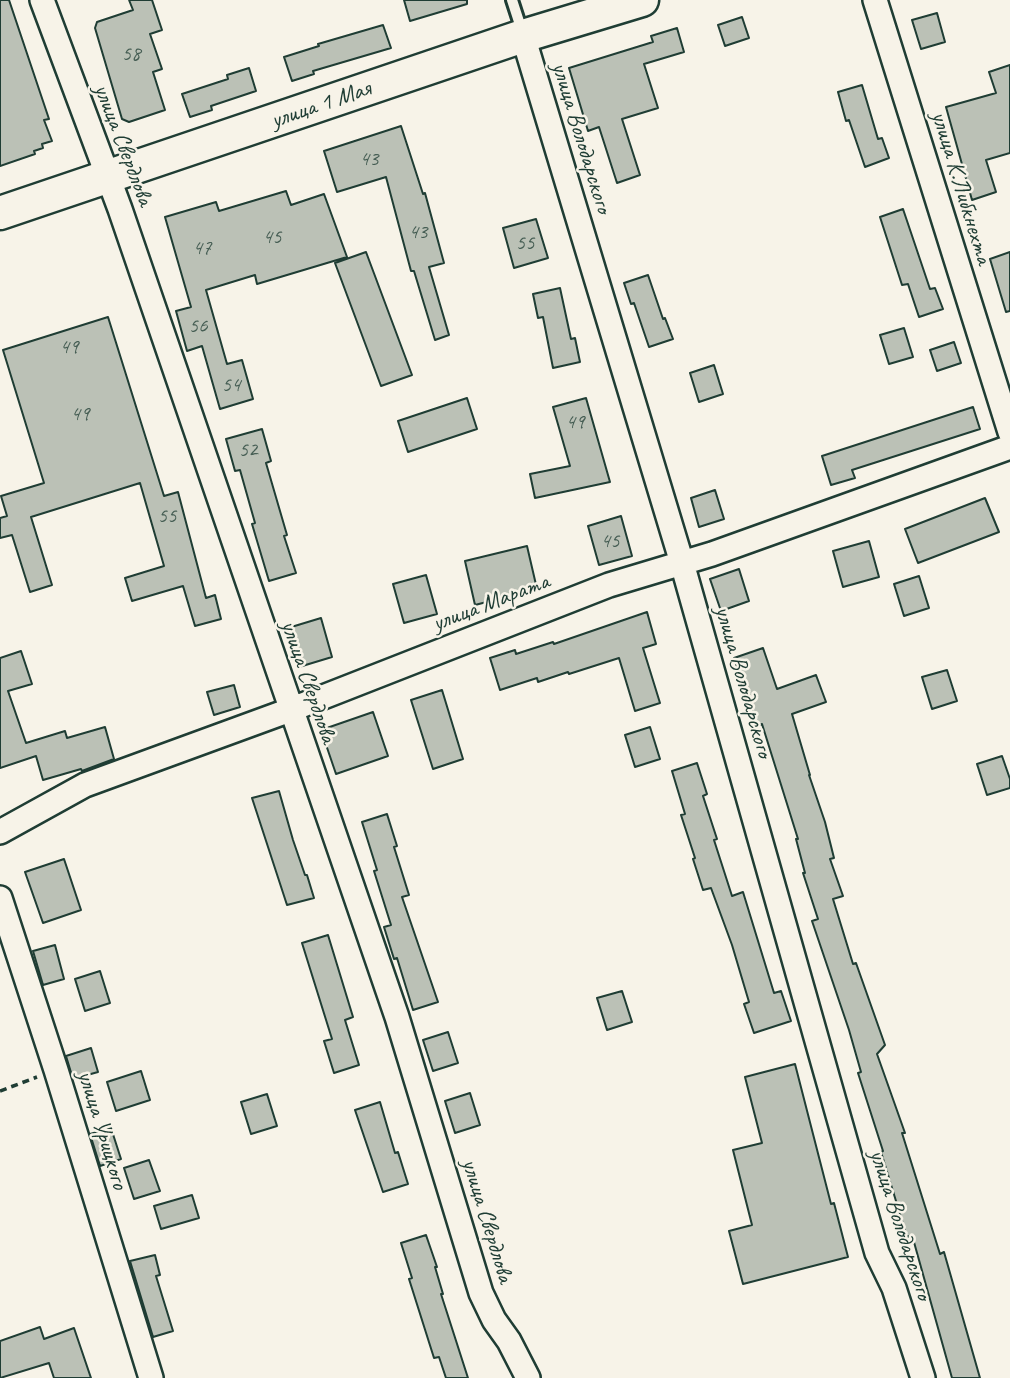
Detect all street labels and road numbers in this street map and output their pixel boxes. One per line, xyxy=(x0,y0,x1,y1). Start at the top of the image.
street label: улица Володарского xyxy=(544,59,618,217)
street label: улица 1 Мая xyxy=(267,74,375,136)
street label: улица Свердлова xyxy=(87,80,159,210)
street label: улица К.Либкнехта xyxy=(924,108,998,268)
street label: улица Марата xyxy=(428,568,554,638)
street label: улица Володарского xyxy=(708,603,778,761)
street label: улица Свердлова xyxy=(274,617,342,747)
street label: улица Урицкого xyxy=(70,1067,134,1193)
street label: улица Володарского xyxy=(862,1146,938,1304)
street label: улица Свердлова xyxy=(454,1155,520,1287)

